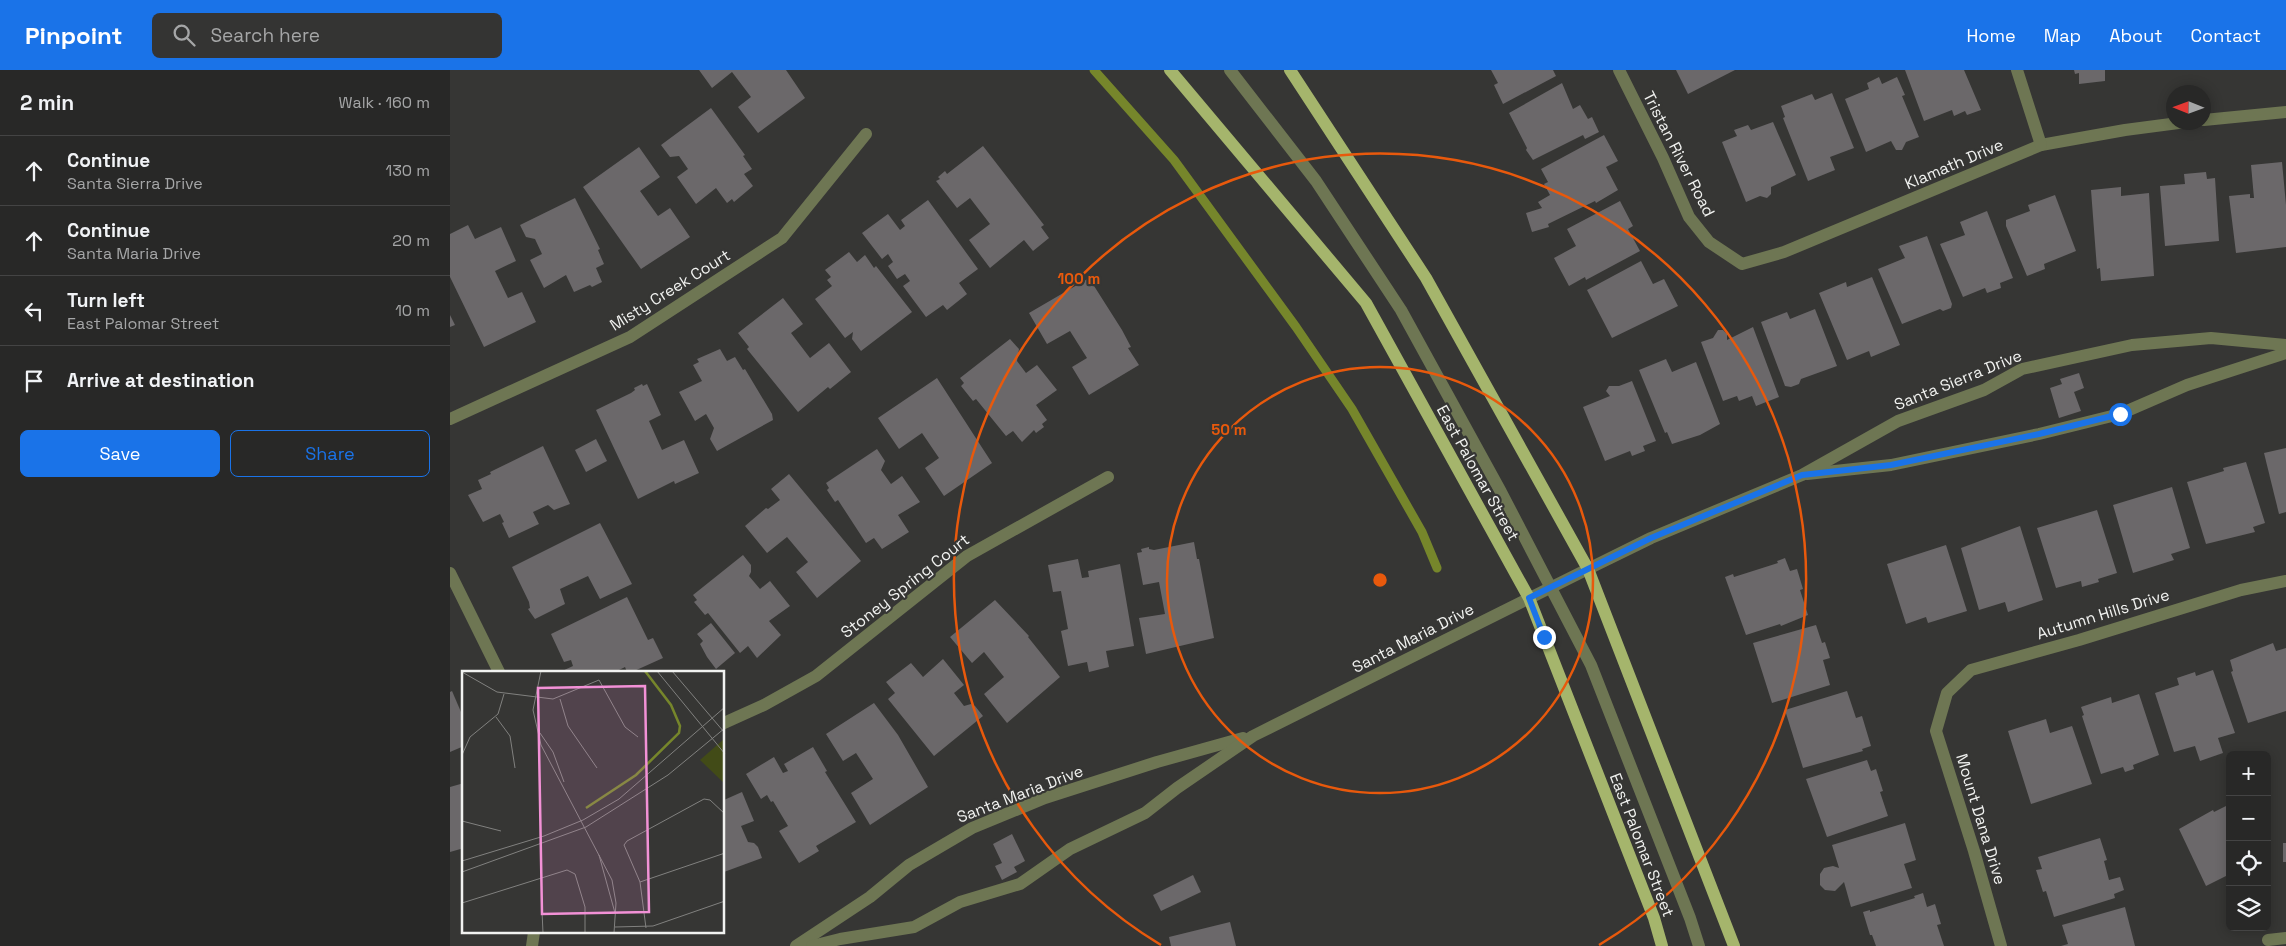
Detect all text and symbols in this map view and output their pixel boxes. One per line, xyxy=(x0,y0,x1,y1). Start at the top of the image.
search box xyxy=(152,13,502,58)
text: Pinpoint xyxy=(25,20,122,51)
icon: search xyxy=(170,21,198,49)
text: Search here xyxy=(210,23,320,48)
text: Home xyxy=(1967,24,2016,47)
text: Map xyxy=(2044,24,2081,47)
text: About xyxy=(2109,24,2163,47)
text: Contact xyxy=(2191,24,2261,47)
north arrow xyxy=(2166,85,2211,130)
street label: Tristan River Road xyxy=(1638,88,1720,220)
text: 2 min xyxy=(20,89,74,116)
text: Walk · 160 m xyxy=(339,92,430,113)
street label: Klamath Drive xyxy=(1902,134,2006,194)
text: Continue xyxy=(67,148,150,173)
icon: ahead xyxy=(20,157,48,185)
text: 130 m xyxy=(386,160,430,181)
text: Santa Sierra Drive xyxy=(67,173,203,194)
text: Continue xyxy=(67,218,150,243)
icon: ahead xyxy=(20,227,48,255)
text: 20 m xyxy=(392,230,430,251)
text: Santa Maria Drive xyxy=(67,243,201,264)
street label: Misty Creek Court xyxy=(606,244,734,336)
text: 100 m xyxy=(1058,269,1100,288)
text: Turn left xyxy=(67,288,145,313)
icon: left xyxy=(20,297,48,325)
text: 10 m xyxy=(395,300,430,321)
text: East Palomar Street xyxy=(67,313,219,334)
street label: Santa Sierra Drive xyxy=(1891,345,2025,415)
icon: arrive xyxy=(20,367,48,395)
text: Arrive at destination xyxy=(67,368,255,393)
street label: East Palomar Street xyxy=(1432,401,1524,545)
route start xyxy=(2109,403,2132,426)
text: 50 m xyxy=(1211,420,1247,439)
button: Save xyxy=(20,430,220,477)
button: Share xyxy=(230,430,430,477)
street label: Stoney Spring Court xyxy=(836,529,974,643)
centre of rings xyxy=(1371,571,1389,589)
street label: Autumn Hills Drive xyxy=(2034,584,2172,644)
street label: Santa Maria Drive xyxy=(1349,598,1477,678)
route end xyxy=(1533,626,1556,649)
inset map xyxy=(462,671,725,934)
street label: Mount Dana Drive xyxy=(1951,751,2011,887)
map controls xyxy=(2226,751,2271,931)
button: + xyxy=(2226,751,2271,796)
street label: Santa Maria Drive xyxy=(954,760,1086,828)
street label: East Palomar Street xyxy=(1605,770,1679,920)
button: − xyxy=(2226,796,2271,841)
button: locate xyxy=(2226,841,2271,886)
button: layers xyxy=(2226,886,2271,931)

